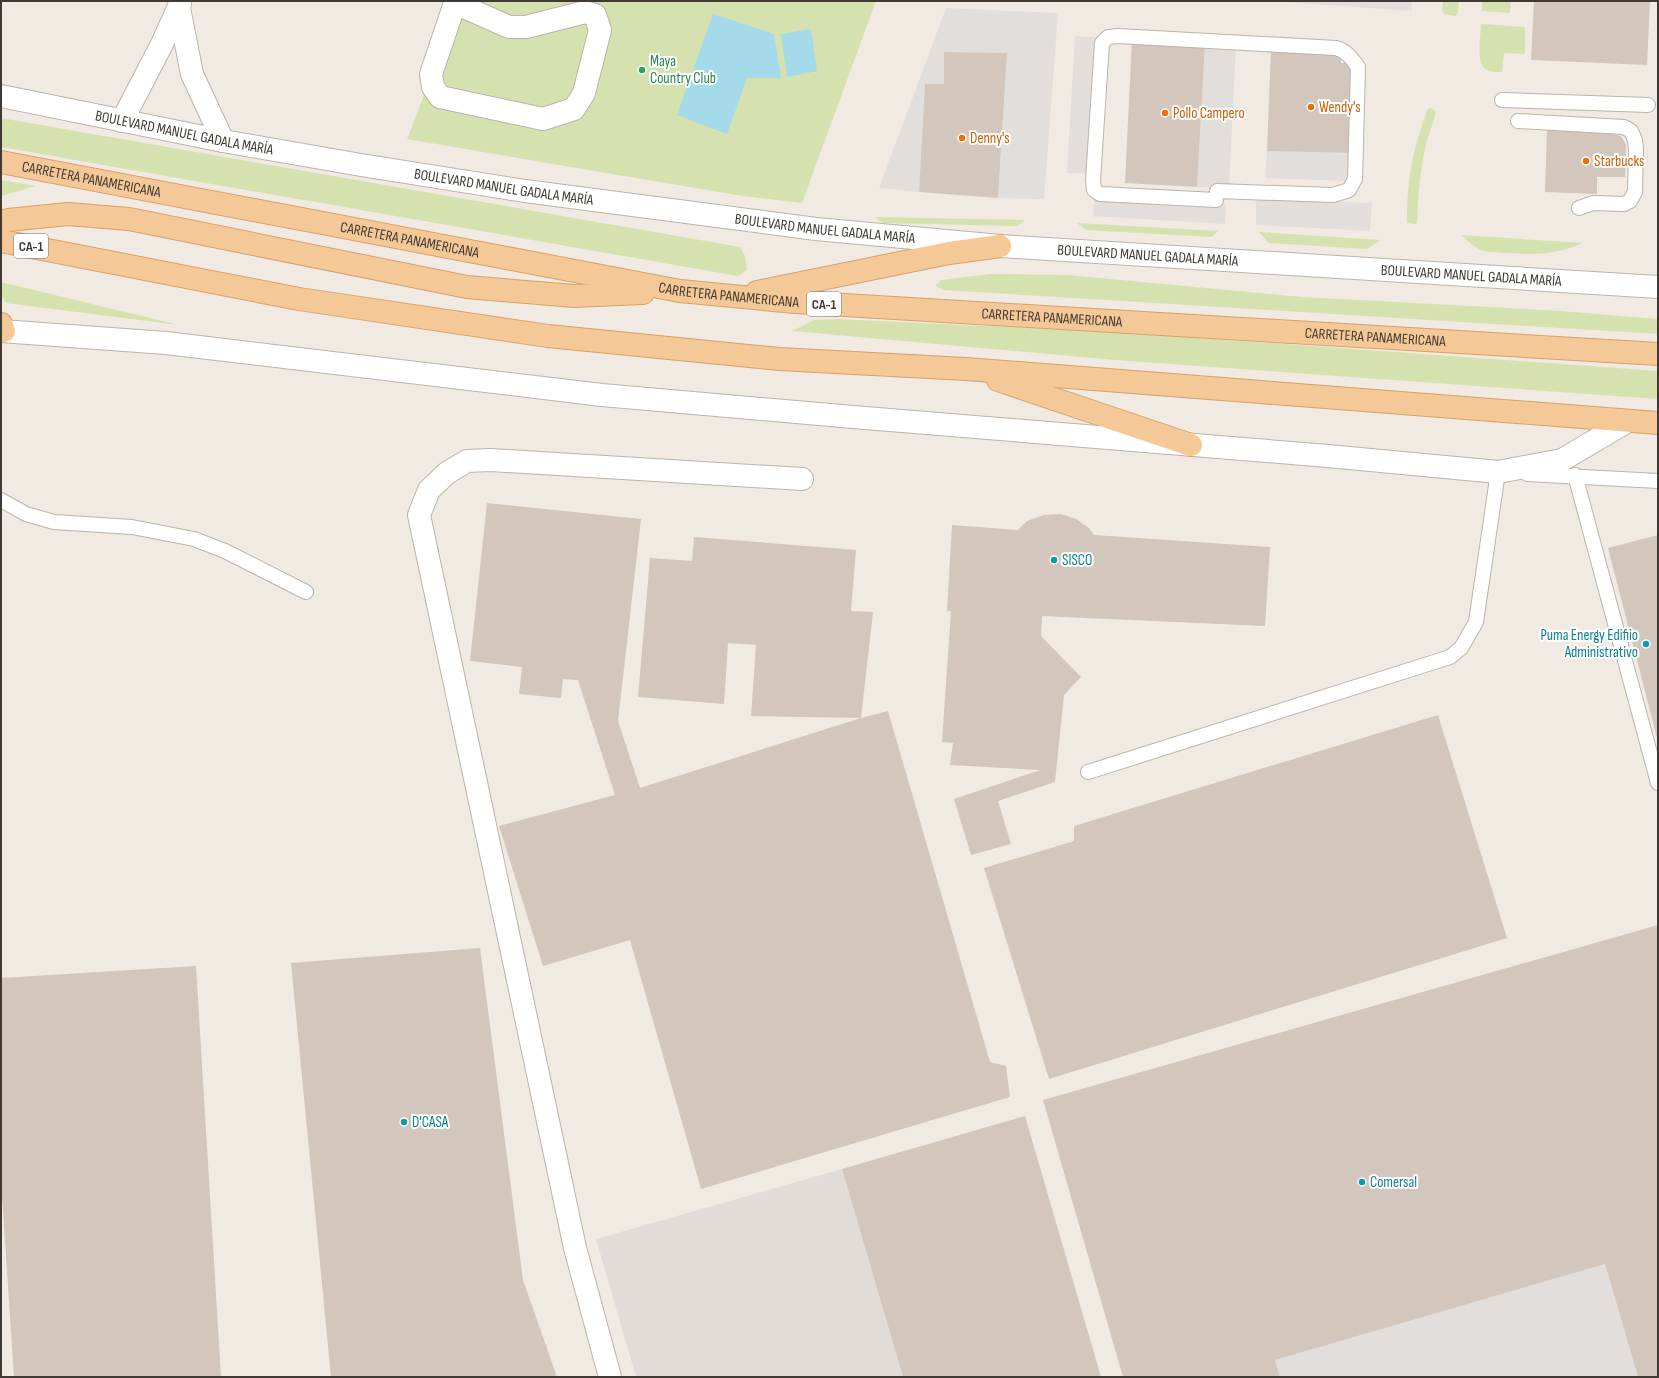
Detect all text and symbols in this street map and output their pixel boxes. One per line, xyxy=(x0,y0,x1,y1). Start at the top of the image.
place label: Maya Country Club xyxy=(650,52,716,88)
marker: Maya Country Club xyxy=(637,65,647,75)
place label: Wendy's xyxy=(1319,98,1361,117)
marker: Wendy's xyxy=(1306,102,1316,112)
place label: Pollo Campero xyxy=(1173,104,1245,123)
street label: BOULEVARD MANUEL GADALA MARÍA xyxy=(94,106,275,159)
marker: Pollo Campero xyxy=(1160,108,1170,118)
place label: Denny's xyxy=(970,129,1010,148)
marker: Denny's xyxy=(957,133,967,143)
place label: Starbucks xyxy=(1594,152,1644,171)
marker: Starbucks xyxy=(1581,156,1591,166)
street label: CARRETERA PANAMERICANA xyxy=(20,157,163,202)
street label: BOULEVARD MANUEL GADALA MARÍA xyxy=(413,164,595,209)
street label: BOULEVARD MANUEL GADALA MARÍA xyxy=(734,209,916,248)
street label: CARRETERA PANAMERICANA xyxy=(339,217,481,262)
road number: CA-1 xyxy=(14,234,48,258)
street label: BOULEVARD MANUEL GADALA MARÍA xyxy=(1057,240,1239,270)
street label: BOULEVARD MANUEL GADALA MARÍA xyxy=(1380,260,1563,291)
street label: CARRETERA PANAMERICANA xyxy=(657,278,800,312)
road number: CA-1 xyxy=(807,292,841,316)
street label: CARRETERA PANAMERICANA xyxy=(981,304,1123,331)
street label: CARRETERA PANAMERICANA xyxy=(1304,323,1447,351)
place label: SISCO xyxy=(1062,551,1092,570)
marker: SISCO xyxy=(1049,555,1059,565)
place label: Puma Energy Edifiio Administrativo xyxy=(1540,626,1638,662)
marker: Puma Energy Edifiio Administrativo xyxy=(1641,639,1651,649)
place label: D'CASA xyxy=(412,1113,449,1132)
marker: D'CASA xyxy=(399,1117,409,1127)
place label: Comersal xyxy=(1370,1173,1417,1192)
marker: Comersal xyxy=(1357,1177,1367,1187)

